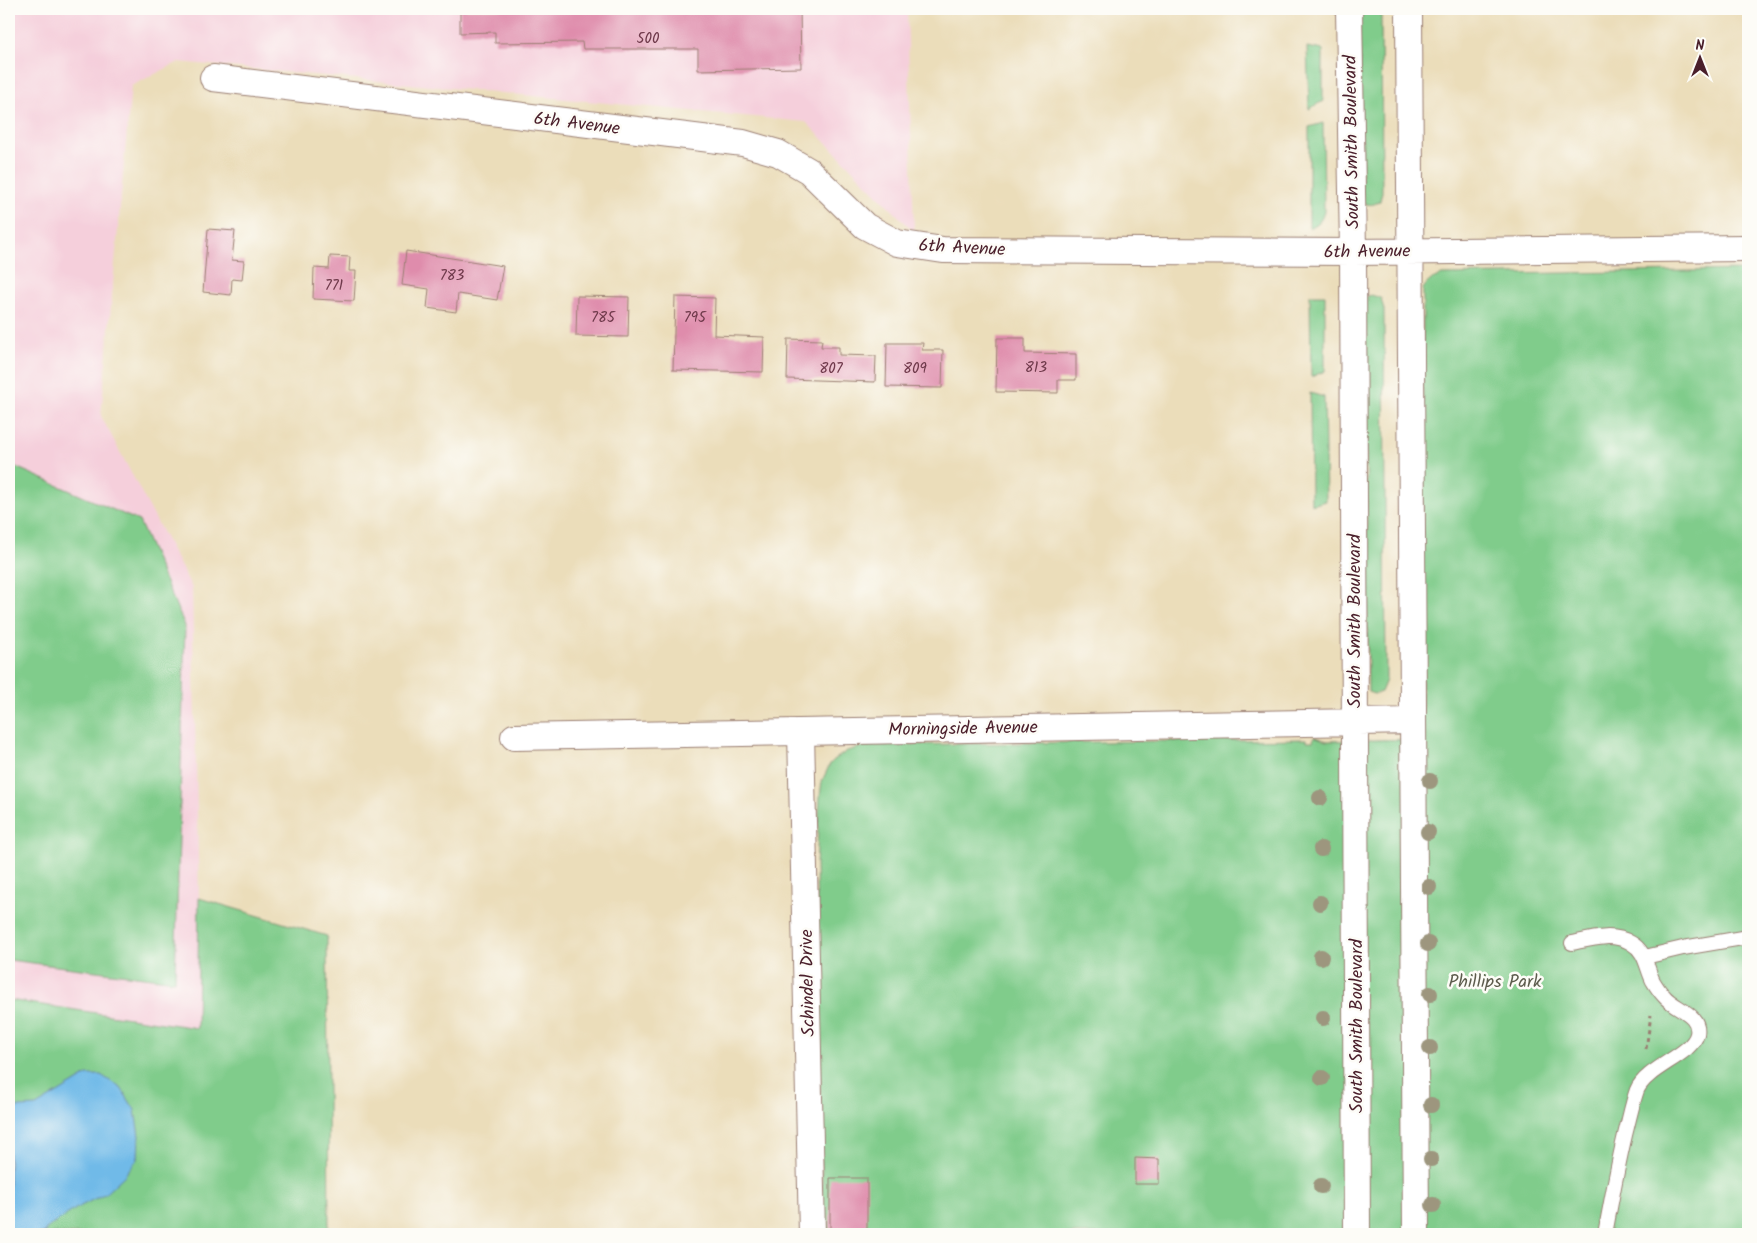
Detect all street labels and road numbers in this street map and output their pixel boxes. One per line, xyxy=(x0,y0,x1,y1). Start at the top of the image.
street label: South Smith Boulevard xyxy=(1336,54,1369,229)
street label: 6th Avenue xyxy=(532,105,622,144)
street label: 6th Avenue xyxy=(918,232,1006,265)
street label: 6th Avenue xyxy=(1323,237,1411,268)
street label: South Smith Boulevard xyxy=(1341,533,1370,708)
street label: Morningside Avenue xyxy=(888,714,1038,745)
street label: Schindel Drive xyxy=(793,929,824,1037)
street label: South Smith Boulevard xyxy=(1343,938,1372,1113)

